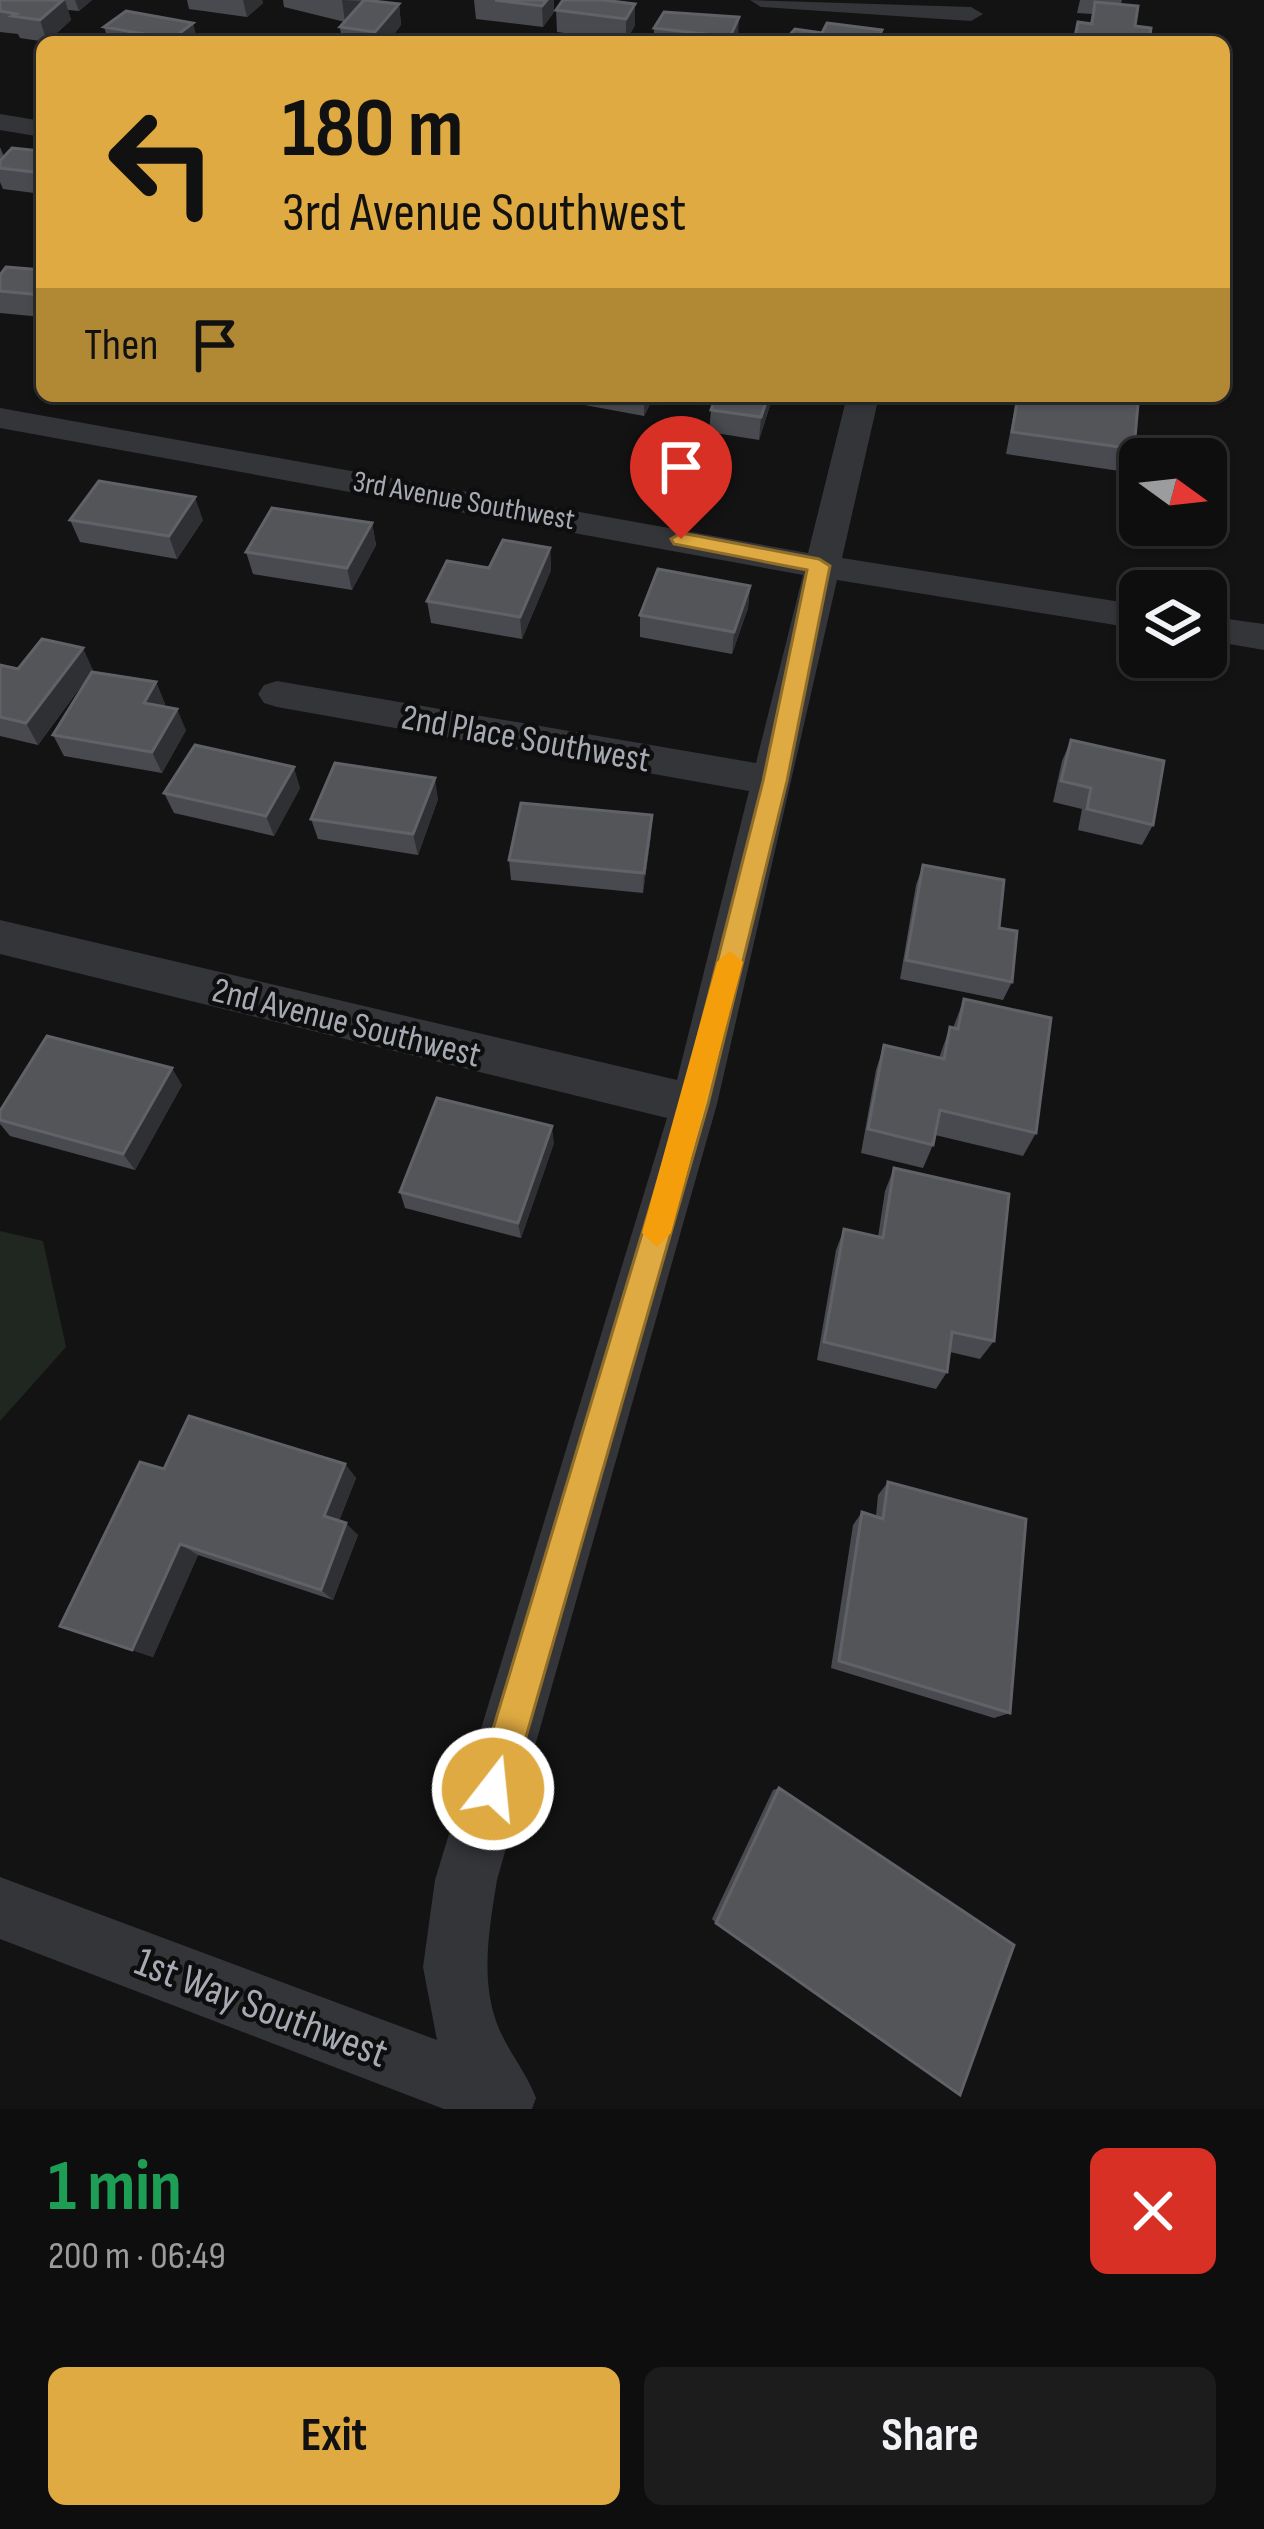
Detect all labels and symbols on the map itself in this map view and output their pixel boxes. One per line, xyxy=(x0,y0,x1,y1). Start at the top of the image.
pin xyxy=(630,416,732,539)
north arrow xyxy=(1119,438,1227,546)
street label: 3rd Avenue Southwest xyxy=(350,464,578,538)
street label: 2nd Place Southwest xyxy=(398,696,653,782)
street label: 2nd Avenue Southwest xyxy=(208,969,485,1078)
position arrow xyxy=(430,1726,556,1852)
street label: 1st Way Southwest xyxy=(128,1937,394,2080)

